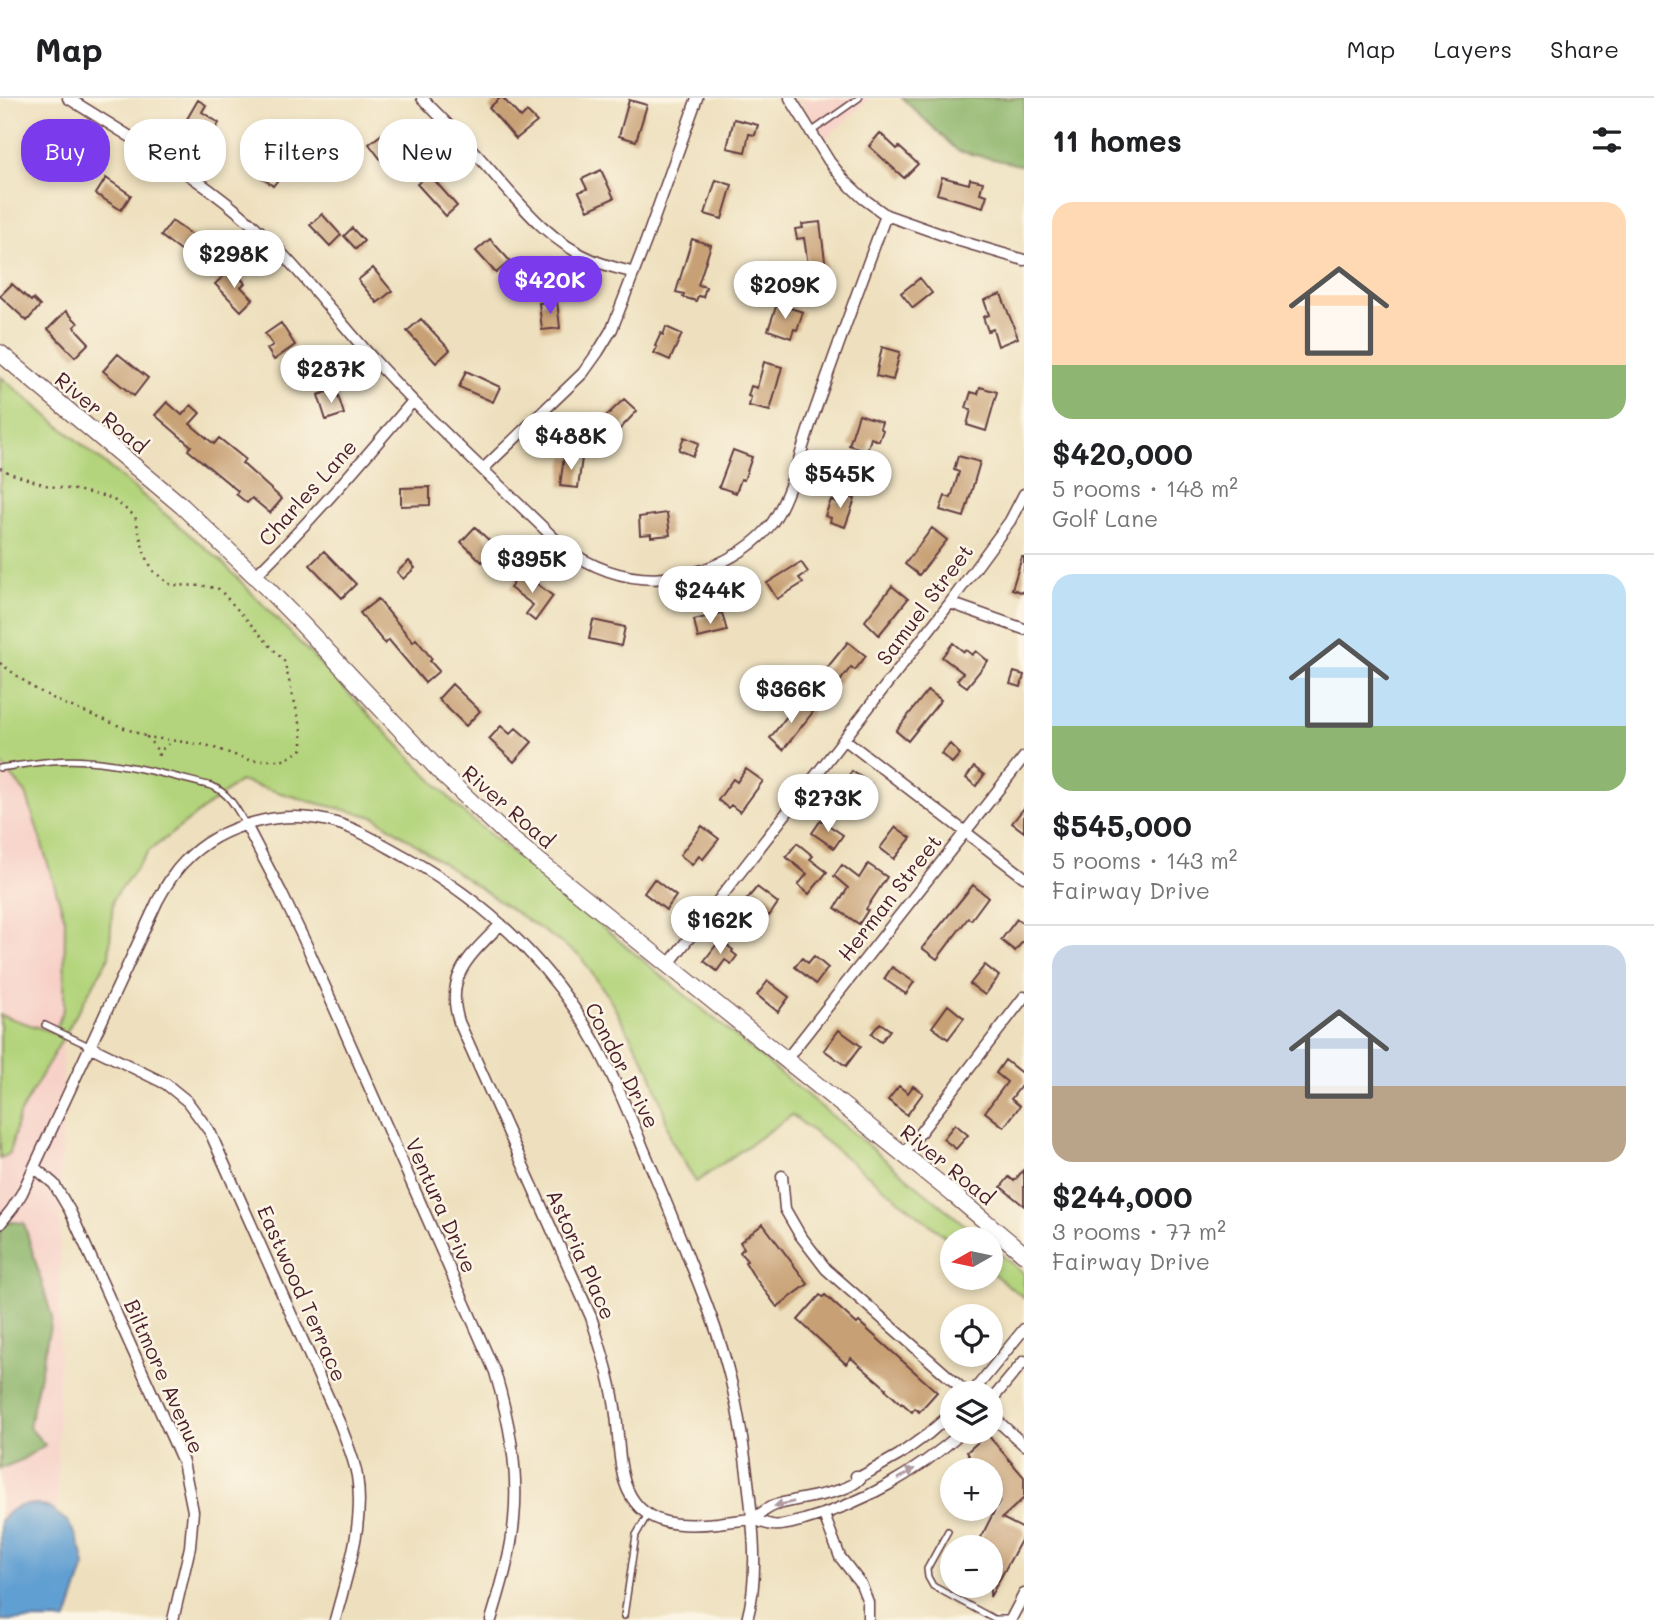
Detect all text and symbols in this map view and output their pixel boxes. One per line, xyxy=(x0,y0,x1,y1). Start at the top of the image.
text: Map xyxy=(35,27,103,70)
text: Map xyxy=(1347,33,1395,64)
text: Layers xyxy=(1433,33,1512,64)
text: Share xyxy=(1550,33,1619,64)
chip: Buy xyxy=(21,119,110,182)
chip: Rent xyxy=(124,119,226,182)
chip: Filters xyxy=(240,119,364,182)
chip: New xyxy=(378,119,477,182)
text: 11 homes xyxy=(1052,120,1182,160)
icon: filters xyxy=(1588,121,1626,159)
pin: $298K xyxy=(185,230,283,290)
text: $298K xyxy=(199,238,269,268)
icon: home xyxy=(1276,248,1402,374)
pin: $420K xyxy=(501,256,599,316)
pin: $209K xyxy=(736,262,834,321)
text: $420K xyxy=(514,264,586,294)
text: $209K xyxy=(750,269,820,299)
pin: $287K xyxy=(282,345,380,405)
text: $287K xyxy=(296,353,366,383)
street label: River Road xyxy=(50,365,154,459)
pin: $488K xyxy=(522,412,620,472)
text: $488K xyxy=(535,420,607,450)
street label: Charles Lane xyxy=(252,433,362,551)
text: $420,000 xyxy=(1052,433,1193,473)
pin: $545K xyxy=(791,450,889,510)
text: $545K xyxy=(805,458,875,488)
text: 5 rooms · 148 m² xyxy=(1052,473,1238,503)
text: Golf Lane xyxy=(1052,503,1158,533)
pin: $395K xyxy=(483,536,581,595)
street label: Samuel Street xyxy=(870,538,978,670)
text: $395K xyxy=(497,543,567,573)
pin: $244K xyxy=(661,566,759,626)
text: $244K xyxy=(674,574,746,604)
icon: home xyxy=(1276,620,1402,746)
pin: $366K xyxy=(742,666,840,725)
text: $366K xyxy=(756,673,826,703)
street label: River Road xyxy=(457,759,561,853)
pin: $273K xyxy=(779,774,877,834)
text: $273K xyxy=(794,782,862,812)
text: $545,000 xyxy=(1052,805,1192,845)
street label: Herman Street xyxy=(831,828,947,966)
text: 5 rooms · 143 m² xyxy=(1052,845,1238,875)
text: Fairway Drive xyxy=(1052,875,1210,905)
pin: $162K xyxy=(671,896,769,956)
text: $162K xyxy=(687,904,753,934)
icon: home xyxy=(1276,991,1402,1117)
street label: Condor Drive xyxy=(580,998,666,1132)
street label: River Road xyxy=(895,1118,1001,1210)
street label: Ventura Drive xyxy=(400,1133,484,1277)
text: $244,000 xyxy=(1052,1176,1192,1216)
street label: Astoria Place xyxy=(541,1185,623,1323)
street label: Eastwood Terrace xyxy=(252,1201,354,1385)
text: 3 rooms · 77 m² xyxy=(1052,1216,1226,1246)
north arrow xyxy=(940,1227,1003,1290)
map controls xyxy=(940,1227,1003,1598)
text: Fairway Drive xyxy=(1052,1246,1210,1276)
street label: Biltmore Avenue xyxy=(119,1295,211,1457)
button: locate xyxy=(940,1304,1003,1367)
button: layers xyxy=(940,1381,1003,1444)
button: + xyxy=(940,1458,1003,1521)
one-way arrow xyxy=(896,1467,915,1480)
one-way arrow xyxy=(773,1498,795,1509)
button: − xyxy=(940,1535,1003,1598)

